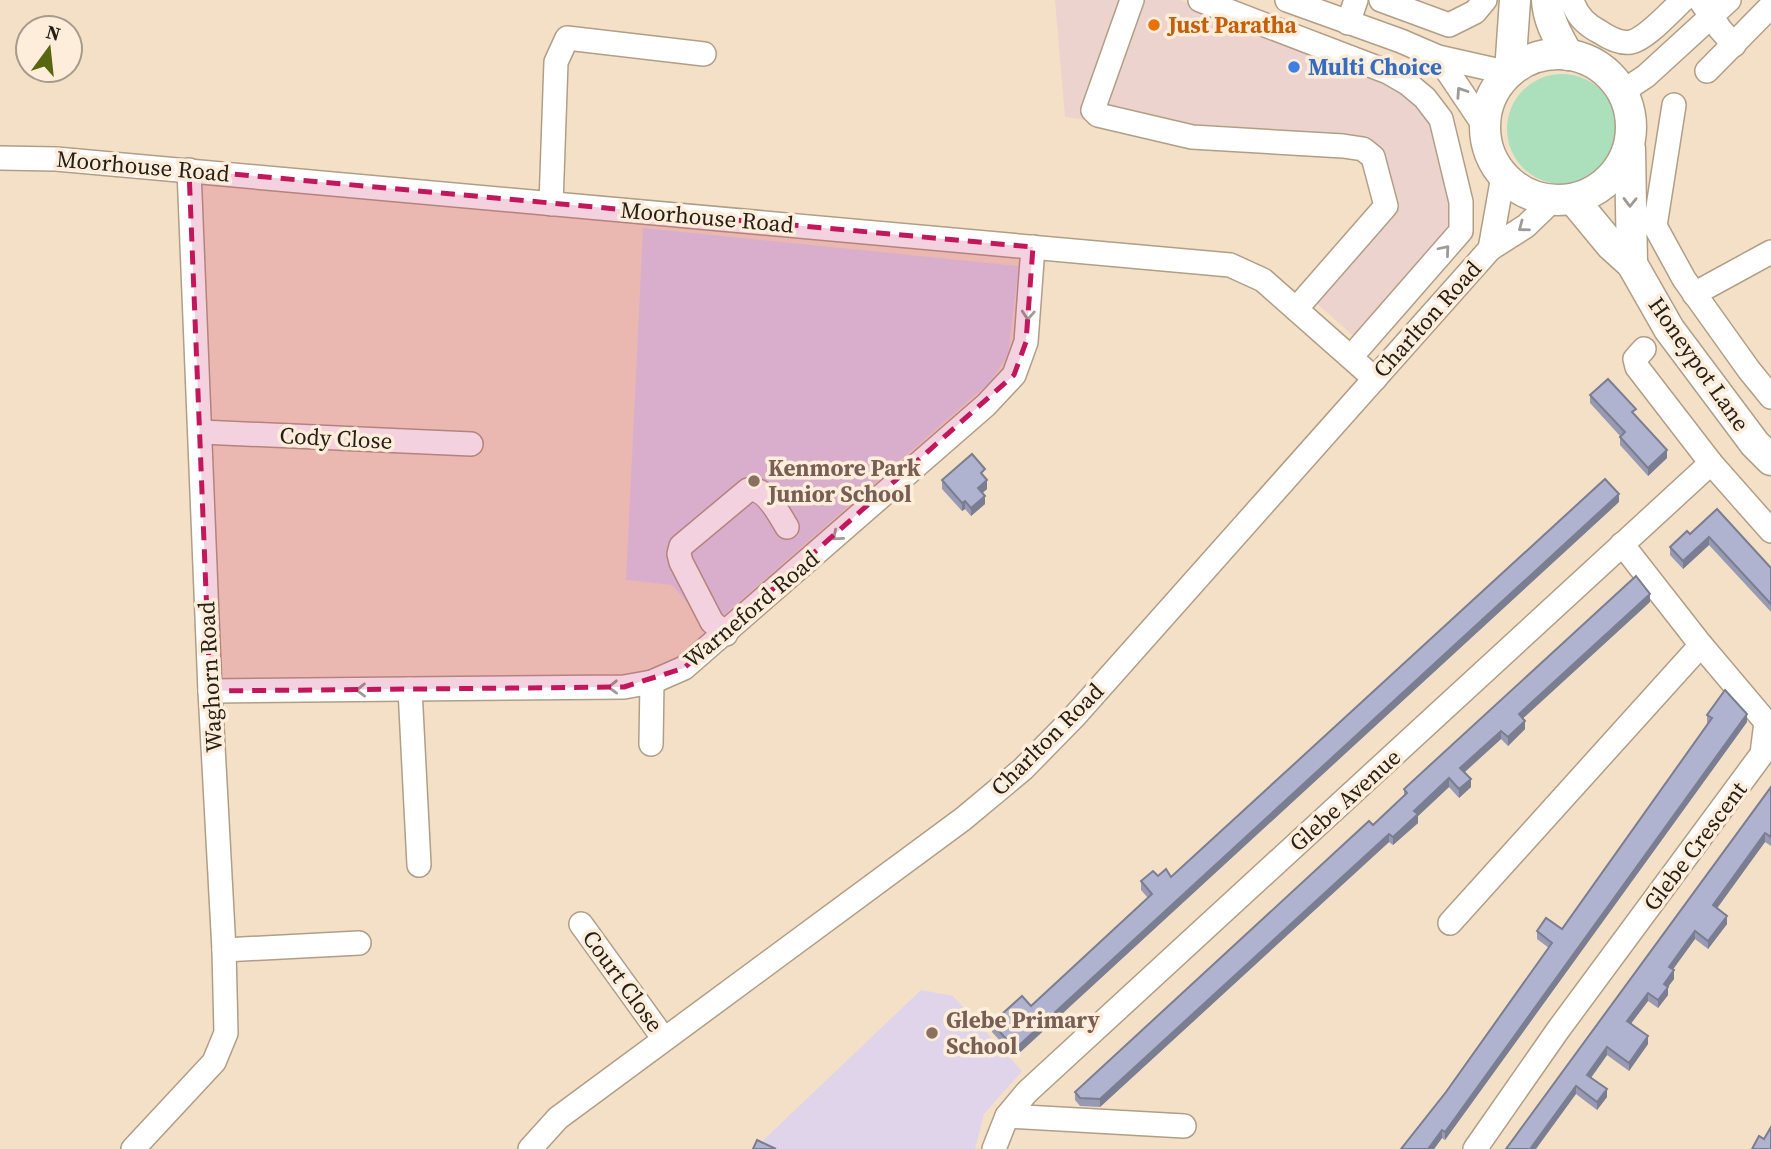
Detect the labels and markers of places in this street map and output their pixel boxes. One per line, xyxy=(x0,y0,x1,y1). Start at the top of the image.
place label: Just Paratha xyxy=(1166,9,1297,41)
marker: Just Paratha xyxy=(1146,17,1162,33)
place label: Multi Choice xyxy=(1308,51,1442,83)
marker: Multi Choice xyxy=(1286,59,1302,75)
place label: Kenmore Park Junior School xyxy=(766,452,921,510)
marker: Kenmore Park Junior School xyxy=(746,473,762,489)
place label: Glebe Primary School xyxy=(946,1004,1100,1062)
marker: Glebe Primary School xyxy=(924,1025,940,1041)

